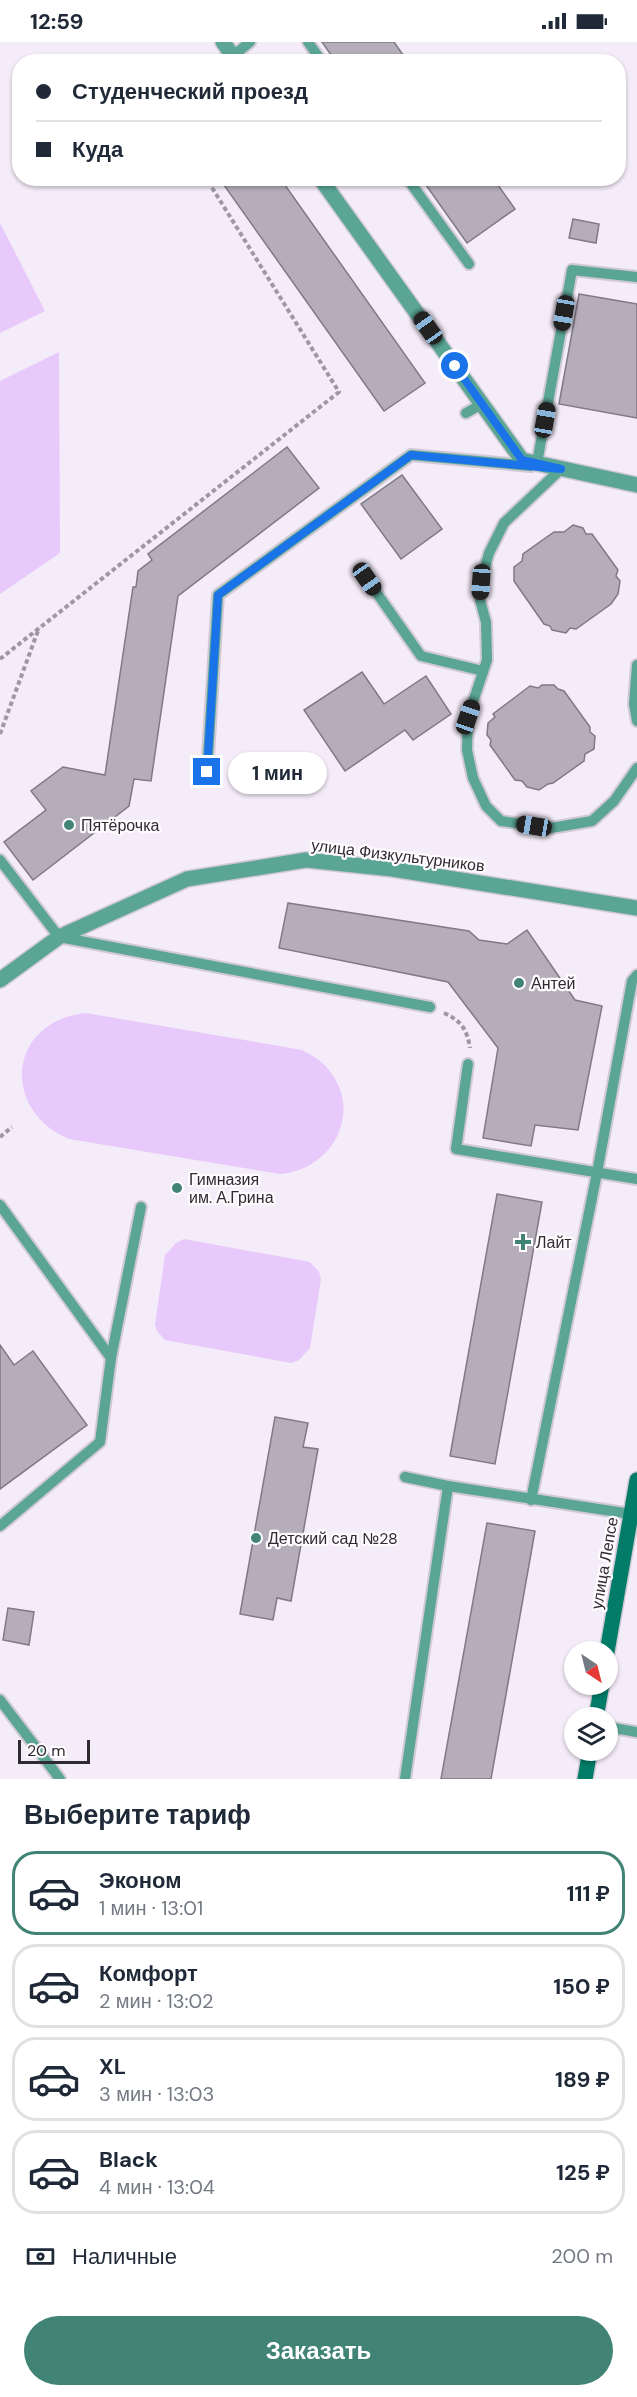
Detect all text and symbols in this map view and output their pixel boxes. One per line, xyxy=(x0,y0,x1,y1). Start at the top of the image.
text: 12:59 xyxy=(30,7,83,36)
text: Студенческий проезд xyxy=(72,77,308,106)
text: Куда xyxy=(72,135,123,164)
car xyxy=(552,294,576,332)
car xyxy=(410,308,446,348)
route start xyxy=(441,352,468,379)
car xyxy=(533,401,557,439)
car xyxy=(349,559,385,599)
car xyxy=(471,563,491,601)
car xyxy=(454,697,482,737)
callout: 1 мин xyxy=(228,751,327,793)
route end xyxy=(193,758,220,785)
text: 1 мин xyxy=(252,760,303,786)
car xyxy=(515,814,553,838)
place label: Пятёрочка xyxy=(81,815,160,836)
marker: Пятёрочка xyxy=(62,818,76,832)
street label: улица Физкультурников xyxy=(310,834,486,877)
place label: Антей xyxy=(531,973,576,994)
marker: Антей xyxy=(512,976,526,990)
place label: Гимназия им. А.Грина xyxy=(189,1169,274,1208)
marker: Гимназия им. А.Грина xyxy=(170,1181,184,1195)
place label: Лайт xyxy=(536,1232,572,1253)
marker: Лайт xyxy=(514,1233,532,1251)
street label: улица Лепсе xyxy=(586,1515,623,1611)
place label: Детский сад №28 xyxy=(268,1528,398,1549)
marker: Детский сад №28 xyxy=(249,1531,263,1545)
north arrow xyxy=(564,1641,618,1695)
map controls xyxy=(564,1641,618,1761)
button: layers xyxy=(564,1707,618,1761)
scale bar xyxy=(18,1737,90,1764)
text: 20 m xyxy=(27,1740,66,1761)
text: Выберите тариф xyxy=(24,1797,251,1832)
icon: car xyxy=(27,1866,81,1920)
text: Эконом xyxy=(99,1866,182,1895)
text: 111 ₽ xyxy=(566,1879,610,1908)
text: 1 мин · 13:01 xyxy=(99,1895,203,1921)
icon: car xyxy=(27,1959,81,2013)
text: Комфорт xyxy=(99,1959,198,1988)
text: 150 ₽ xyxy=(553,1972,610,2001)
text: 2 мин · 13:02 xyxy=(99,1988,214,2014)
icon: car xyxy=(27,2052,81,2106)
text: XL xyxy=(99,2052,126,2081)
text: 189 ₽ xyxy=(555,2065,610,2094)
text: 3 мин · 13:03 xyxy=(99,2081,214,2107)
icon: car xyxy=(27,2145,81,2199)
text: Black xyxy=(99,2145,158,2174)
text: 125 ₽ xyxy=(556,2158,610,2187)
text: 4 мин · 13:04 xyxy=(99,2174,215,2200)
icon: cash xyxy=(24,2240,57,2273)
text: Наличные xyxy=(72,2242,177,2271)
text: 200 m xyxy=(551,2243,613,2269)
button: Заказать xyxy=(24,2316,613,2385)

